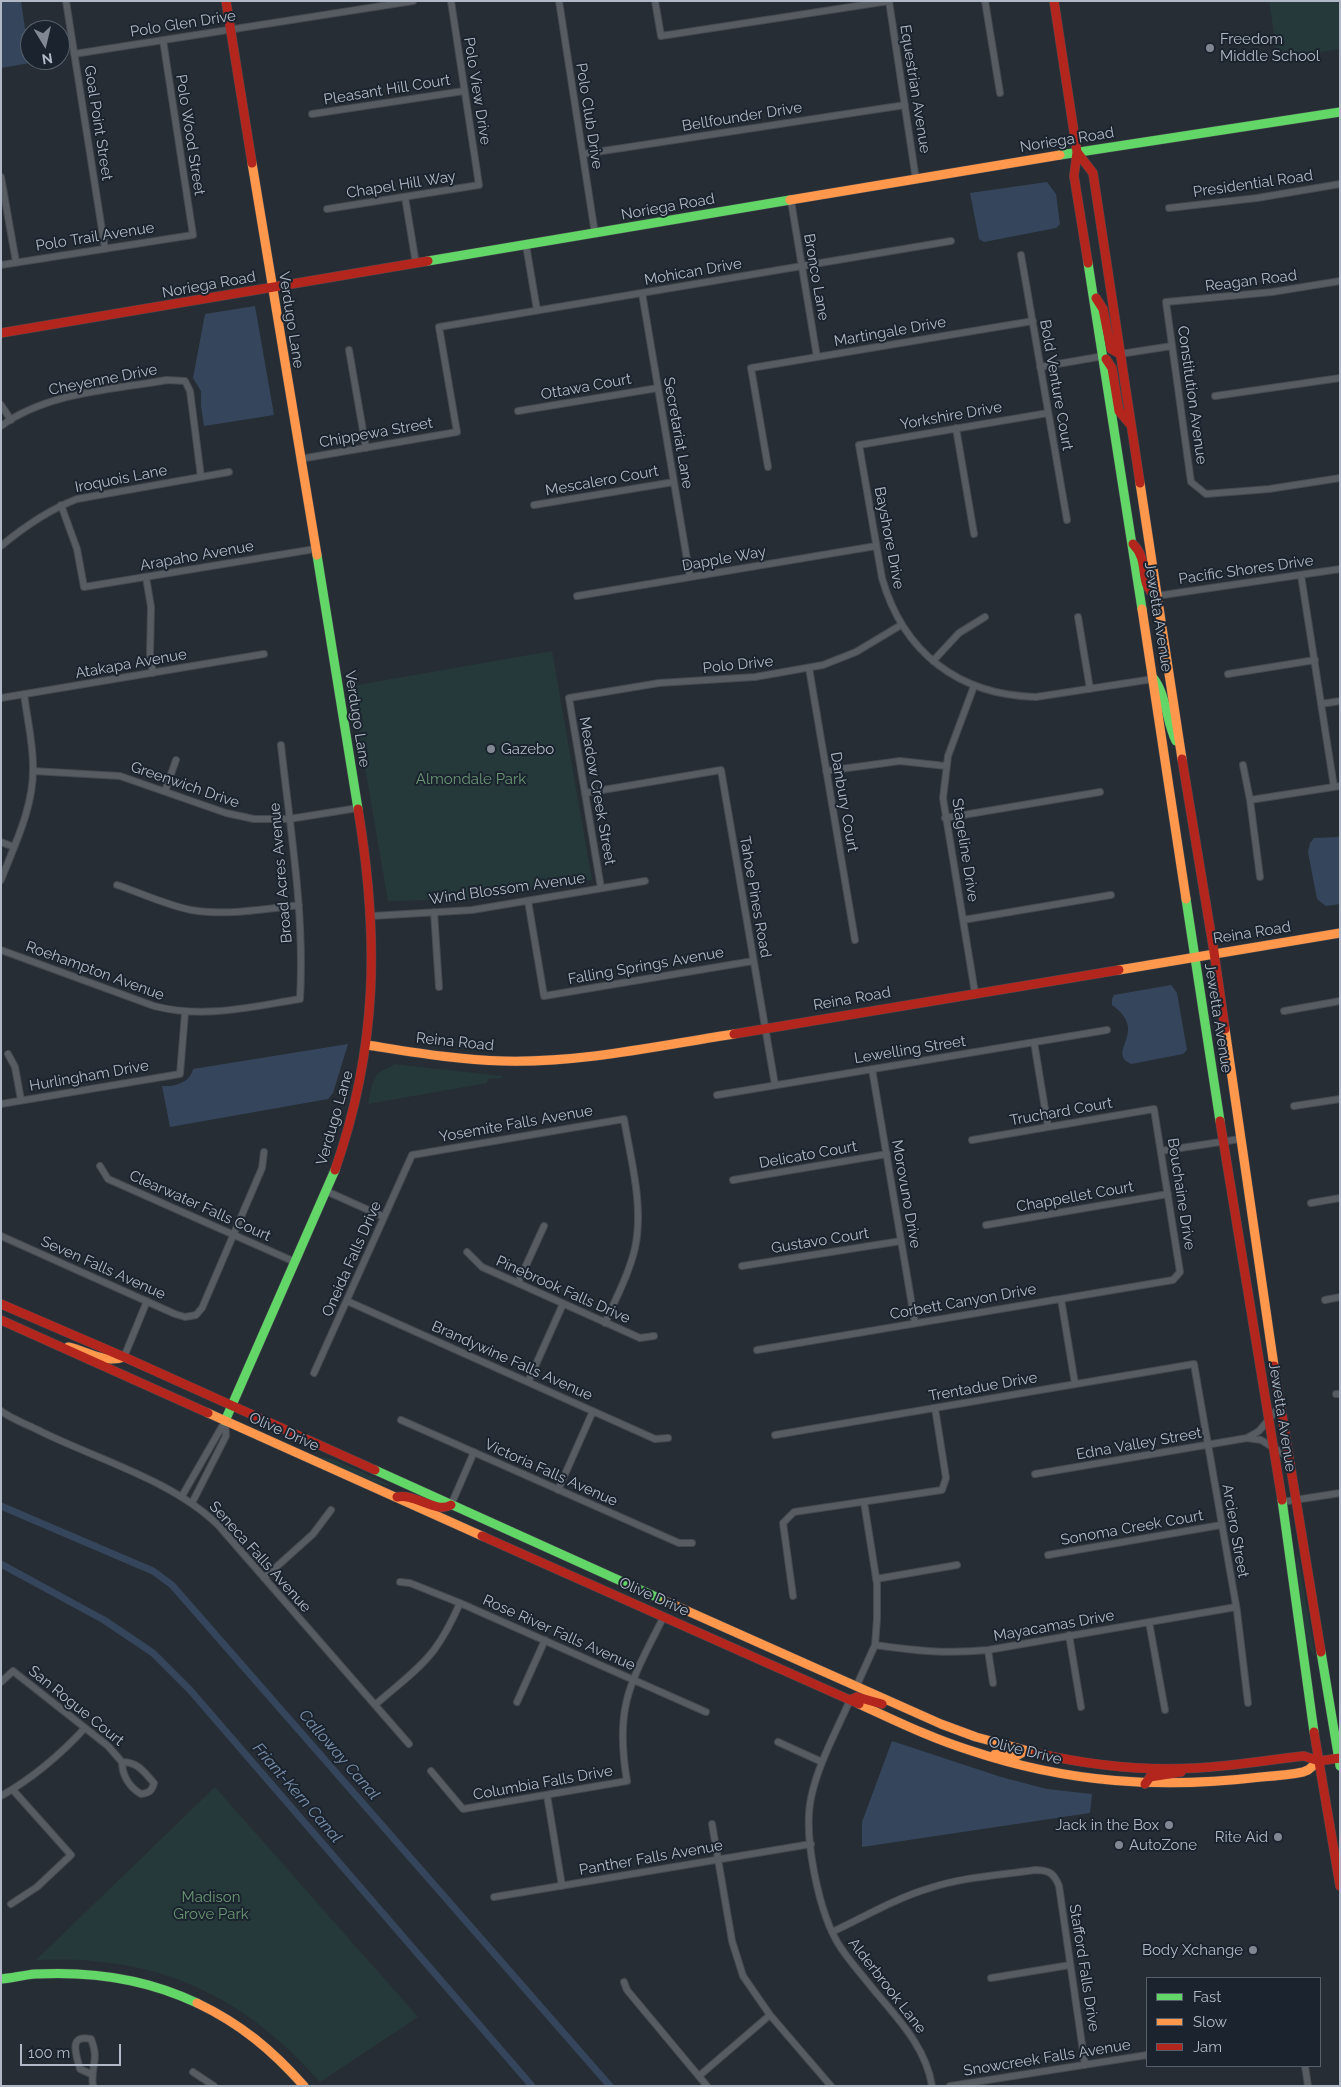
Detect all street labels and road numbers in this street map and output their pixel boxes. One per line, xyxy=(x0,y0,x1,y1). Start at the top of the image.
street label: Polo Glen Drive xyxy=(129,7,237,41)
street label: Equestrian Avenue xyxy=(896,23,934,155)
street label: Polo View Drive xyxy=(460,36,494,146)
street label: Polo Club Drive xyxy=(572,62,606,170)
street label: Goal Point Street xyxy=(80,64,116,182)
street label: Pleasant Hill Court xyxy=(322,71,452,109)
street label: Polo Wood Street xyxy=(172,73,208,197)
street label: Bellfounder Drive xyxy=(681,99,803,135)
street label: Noriega Road xyxy=(1019,124,1115,156)
street label: Chapel Hill Way xyxy=(345,167,457,203)
street label: Presidential Road xyxy=(1192,167,1314,201)
street label: Noriega Road xyxy=(620,190,716,224)
street label: Polo Trail Avenue xyxy=(34,219,156,255)
street label: Bronco Lane xyxy=(799,232,833,322)
street label: Mohican Drive xyxy=(643,255,743,289)
street label: Reagan Road xyxy=(1204,266,1298,296)
street label: Noriega Road xyxy=(161,268,257,302)
street label: Verdugo Lane xyxy=(274,270,308,370)
street label: Martingale Drive xyxy=(833,313,947,351)
street label: Bold Venture Court xyxy=(1036,318,1076,452)
street label: Constitution Avenue xyxy=(1173,324,1211,466)
street label: Cheyenne Drive xyxy=(47,361,159,399)
street label: Ottawa Court xyxy=(539,370,633,404)
street label: Secretariat Lane xyxy=(659,376,697,490)
street label: Yorkshire Drive xyxy=(899,398,1003,434)
street label: Chippewa Street xyxy=(318,414,434,452)
street label: Iroquois Lane xyxy=(73,461,169,497)
street label: Mescalero Court xyxy=(544,462,660,500)
street label: Bayshore Drive xyxy=(870,485,908,591)
street label: Arapaho Avenue xyxy=(139,537,255,575)
street label: Dapple Way xyxy=(681,543,767,575)
street label: Pacific Shores Drive xyxy=(1177,552,1315,588)
street label: Jewetta Avenue xyxy=(1140,561,1176,673)
street label: Atakapa Avenue xyxy=(74,645,188,683)
street label: Polo Drive xyxy=(702,652,774,678)
street label: Verdugo Lane xyxy=(340,669,374,769)
street label: Meadow Creek Street xyxy=(575,715,619,867)
street label: Danbury Court xyxy=(826,751,862,853)
street label: Greenwich Drive xyxy=(128,758,242,812)
street label: Stageline Drive xyxy=(948,797,982,903)
street label: Broad Acres Avenue xyxy=(266,802,296,944)
street label: Tahoe Pines Road xyxy=(735,835,775,959)
street label: Wind Blossom Avenue xyxy=(428,869,586,909)
street label: Reina Road xyxy=(1212,918,1292,948)
street label: Roehampton Avenue xyxy=(23,938,167,1004)
street label: Falling Springs Avenue xyxy=(567,943,725,989)
street label: Jewetta Avenue xyxy=(1200,962,1236,1074)
street label: Reina Road xyxy=(812,983,892,1015)
street label: Reina Road xyxy=(415,1029,495,1055)
street label: Lewelling Street xyxy=(853,1032,967,1068)
street label: Hurlingham Drive xyxy=(28,1057,150,1095)
street label: Verdugo Lane xyxy=(313,1069,357,1167)
street label: Truchard Court xyxy=(1008,1094,1114,1130)
street label: Yosemite Falls Avenue xyxy=(438,1102,594,1146)
street label: Bouchaine Drive xyxy=(1163,1137,1199,1251)
street label: Delicato Court xyxy=(758,1138,858,1172)
street label: Morovuno Drive xyxy=(888,1138,924,1250)
street label: Clearwater Falls Court xyxy=(126,1167,274,1245)
street label: Chappellet Court xyxy=(1015,1178,1135,1216)
street label: Oneida Falls Drive xyxy=(318,1199,386,1319)
street label: Gustavo Court xyxy=(770,1224,870,1258)
street label: Seven Falls Avenue xyxy=(38,1232,168,1304)
street label: Pinebrook Falls Drive xyxy=(493,1252,633,1328)
street label: Corbett Canyon Drive xyxy=(888,1280,1038,1324)
street label: Brandywine Falls Avenue xyxy=(429,1317,595,1405)
street label: Jewetta Avenue xyxy=(1264,1361,1300,1473)
street label: Trentadue Drive xyxy=(927,1369,1039,1405)
street label: Olive Drive xyxy=(246,1409,322,1455)
street label: Edna Valley Street xyxy=(1075,1424,1203,1464)
street label: Victoria Falls Avenue xyxy=(482,1436,620,1510)
street label: Arciero Street xyxy=(1218,1483,1252,1579)
street label: Seneca Falls Avenue xyxy=(205,1498,315,1616)
street label: Sonoma Creek Court xyxy=(1059,1507,1205,1549)
street label: Olive Drive xyxy=(616,1574,692,1620)
street label: Rose River Falls Avenue xyxy=(480,1591,638,1675)
street label: Mayacamas Drive xyxy=(992,1607,1116,1645)
street label: San Rogue Court xyxy=(25,1662,127,1750)
street label: Olive Drive xyxy=(987,1733,1063,1769)
street label: Columbia Falls Drive xyxy=(472,1762,614,1804)
street label: Panther Falls Avenue xyxy=(578,1836,724,1880)
street label: Stafford Falls Drive xyxy=(1065,1903,1103,2033)
street label: Alderbrook Lane xyxy=(844,1935,930,2037)
street label: Snowcreek Falls Avenue xyxy=(962,2036,1132,2080)

